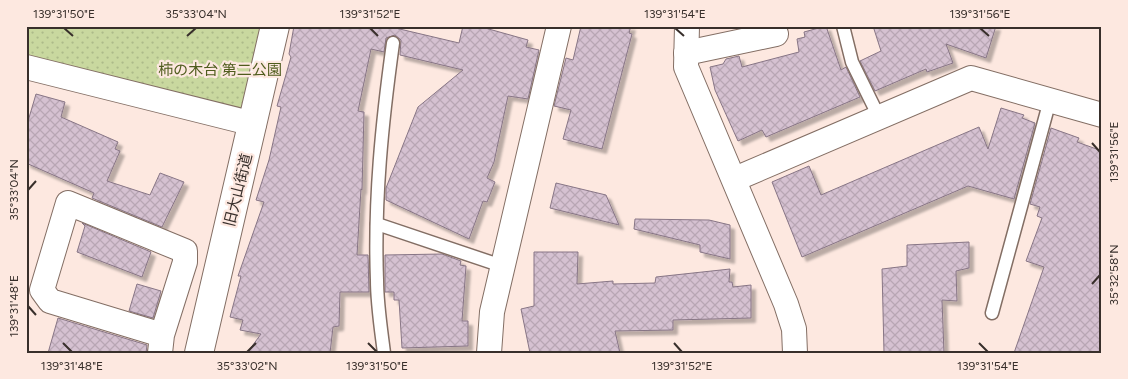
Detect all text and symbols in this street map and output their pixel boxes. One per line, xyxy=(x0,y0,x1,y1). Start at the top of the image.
text: 139°31'50"E xyxy=(33,7,95,21)
text: 35°33'04"N xyxy=(165,7,227,21)
text: 139°31'52"E xyxy=(339,7,401,21)
text: 139°31'54"E xyxy=(644,7,706,21)
text: 139°31'56"E xyxy=(949,7,1011,21)
park label: 柿の木台 第二公園 xyxy=(158,61,282,79)
text: 139°31'56"E xyxy=(1107,121,1121,183)
street label: 旧大山街道 xyxy=(220,151,256,229)
text: 35°33'04"N xyxy=(7,159,21,221)
text: 35°32'58"N xyxy=(1107,245,1121,305)
text: 139°31'48"E xyxy=(7,275,21,337)
text: 139°31'48"E xyxy=(41,359,103,373)
text: 35°33'02"N xyxy=(217,359,277,373)
text: 139°31'50"E xyxy=(346,359,408,373)
text: 139°31'52"E xyxy=(651,359,713,373)
text: 139°31'54"E xyxy=(957,359,1019,373)

